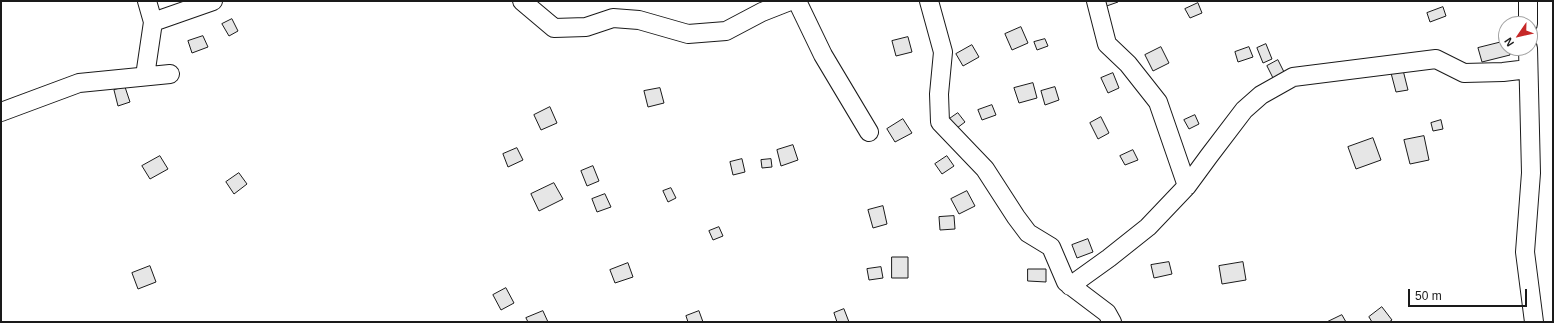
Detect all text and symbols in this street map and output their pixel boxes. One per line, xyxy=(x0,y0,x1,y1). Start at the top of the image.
north arrow xyxy=(1498,16,1538,56)
text: N xyxy=(1502,36,1516,49)
scale bar xyxy=(1410,281,1529,307)
text: 50 m xyxy=(1415,289,1442,303)

